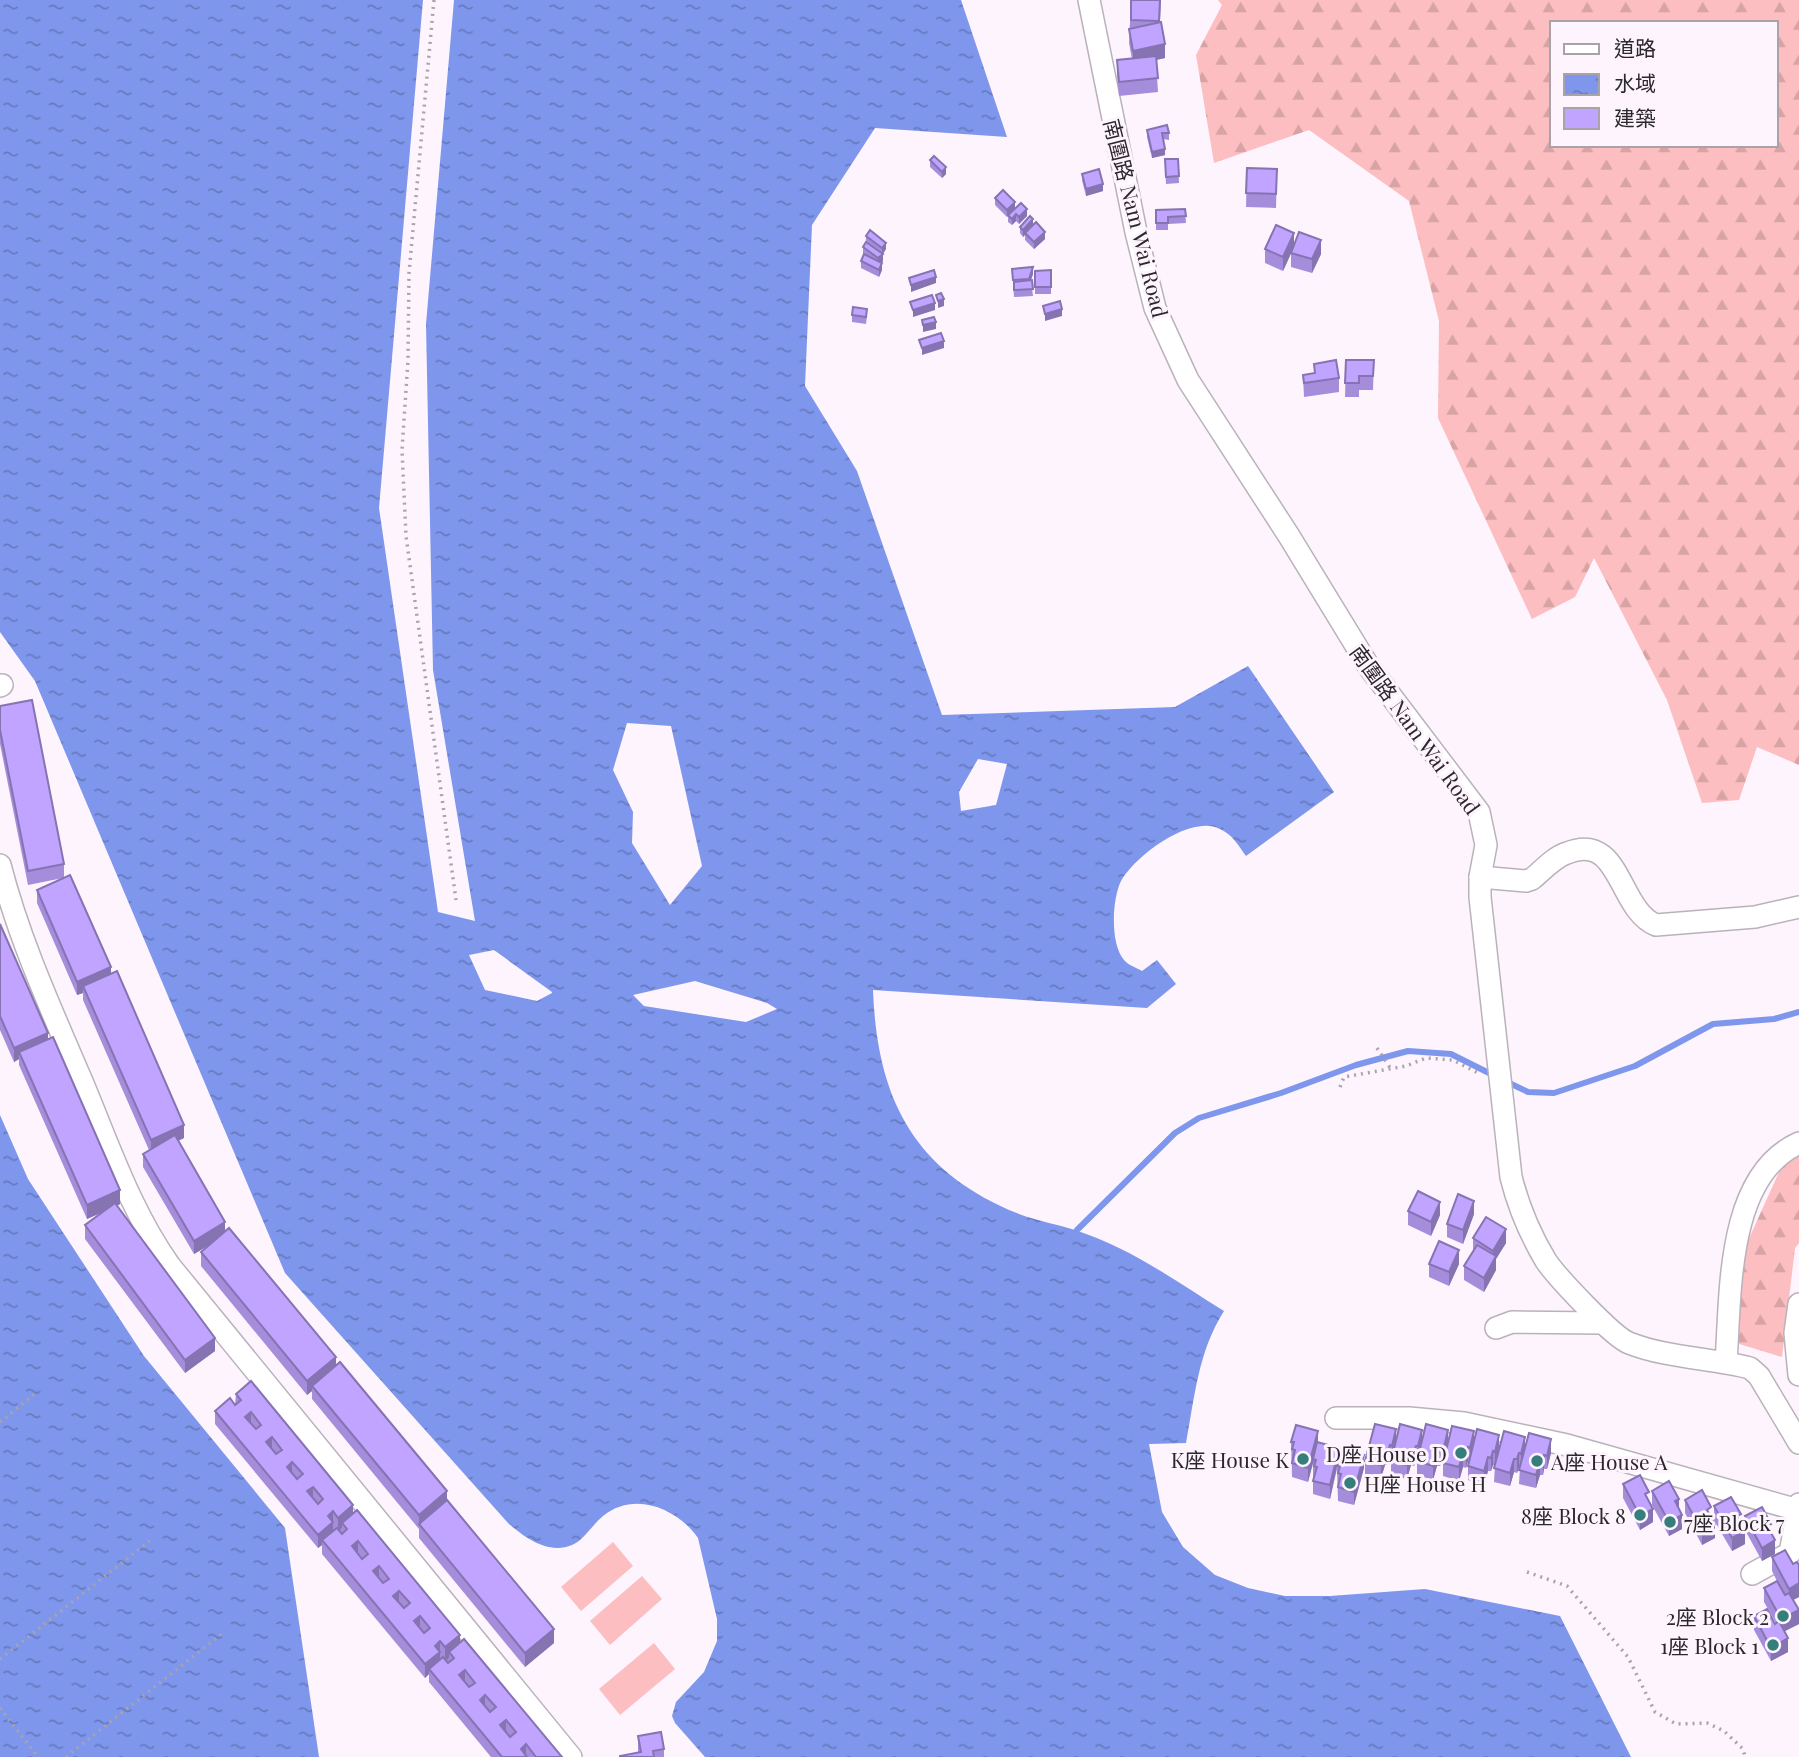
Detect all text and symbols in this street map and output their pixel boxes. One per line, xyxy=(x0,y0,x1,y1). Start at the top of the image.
legend xyxy=(1550,21,1778,147)
text: 道路 xyxy=(1614,33,1656,61)
text: 水域 xyxy=(1614,68,1656,96)
text: 建築 xyxy=(1614,103,1656,131)
street label: 南圍路 Nam Wai Road xyxy=(1099,116,1175,320)
street label: 南圍路 Nam Wai Road xyxy=(1345,638,1487,820)
place label: D座 House D xyxy=(1326,1439,1447,1467)
place label: K座 House K xyxy=(1171,1445,1289,1473)
marker: D座 House D xyxy=(1453,1445,1469,1461)
place label: A座 House A xyxy=(1550,1447,1668,1475)
marker: K座 House K xyxy=(1295,1451,1311,1467)
marker: A座 House A xyxy=(1529,1453,1545,1469)
place label: H座 House H xyxy=(1364,1469,1487,1497)
marker: H座 House H xyxy=(1342,1475,1358,1491)
place label: 8座 Block 8 xyxy=(1521,1501,1626,1529)
marker: 8座 Block 8 xyxy=(1632,1507,1648,1523)
place label: 7座 Block 7 xyxy=(1684,1508,1785,1536)
marker: 7座 Block 7 xyxy=(1662,1514,1678,1530)
place label: 2座 Block 2 xyxy=(1666,1602,1769,1630)
marker: 2座 Block 2 xyxy=(1775,1608,1791,1624)
place label: 1座 Block 1 xyxy=(1660,1631,1759,1659)
marker: 1座 Block 1 xyxy=(1765,1637,1781,1653)

